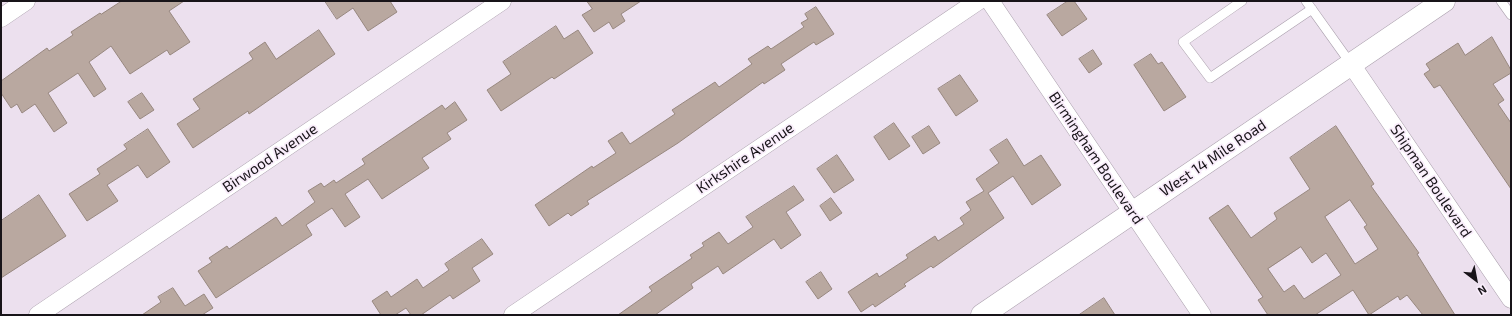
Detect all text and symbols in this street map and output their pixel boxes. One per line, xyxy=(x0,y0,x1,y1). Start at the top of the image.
street label: Birmingham Boulevard xyxy=(1045,88,1147,228)
street label: West 14 Mile Road xyxy=(1156,116,1270,200)
street label: Kirkshire Avenue xyxy=(693,119,797,197)
street label: Birwood Avenue xyxy=(219,120,321,196)
street label: Shipman Boulevard xyxy=(1387,121,1475,241)
north arrow xyxy=(1456,260,1496,300)
text: N xyxy=(1476,283,1489,298)

